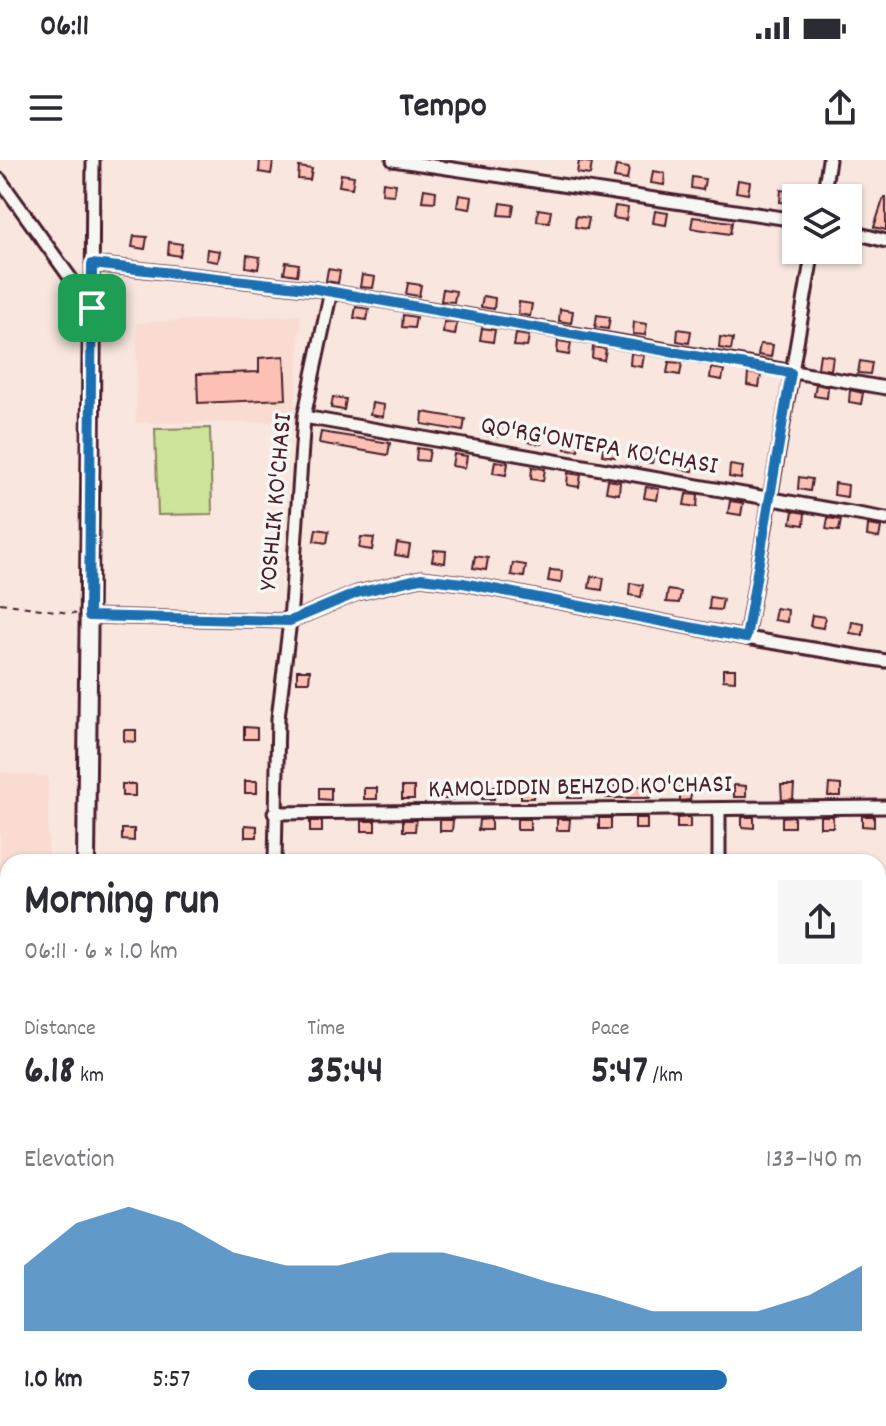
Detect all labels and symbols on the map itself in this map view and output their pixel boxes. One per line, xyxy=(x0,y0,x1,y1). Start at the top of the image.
pin xyxy=(58,274,126,342)
street label: QO'RG'ONTEPA KO'CHASI xyxy=(478,408,720,486)
street label: YOSHLIK KO'CHASI xyxy=(251,412,303,592)
street label: KAMOLIDDIN BEHZOD KO'CHASI xyxy=(428,767,732,809)

